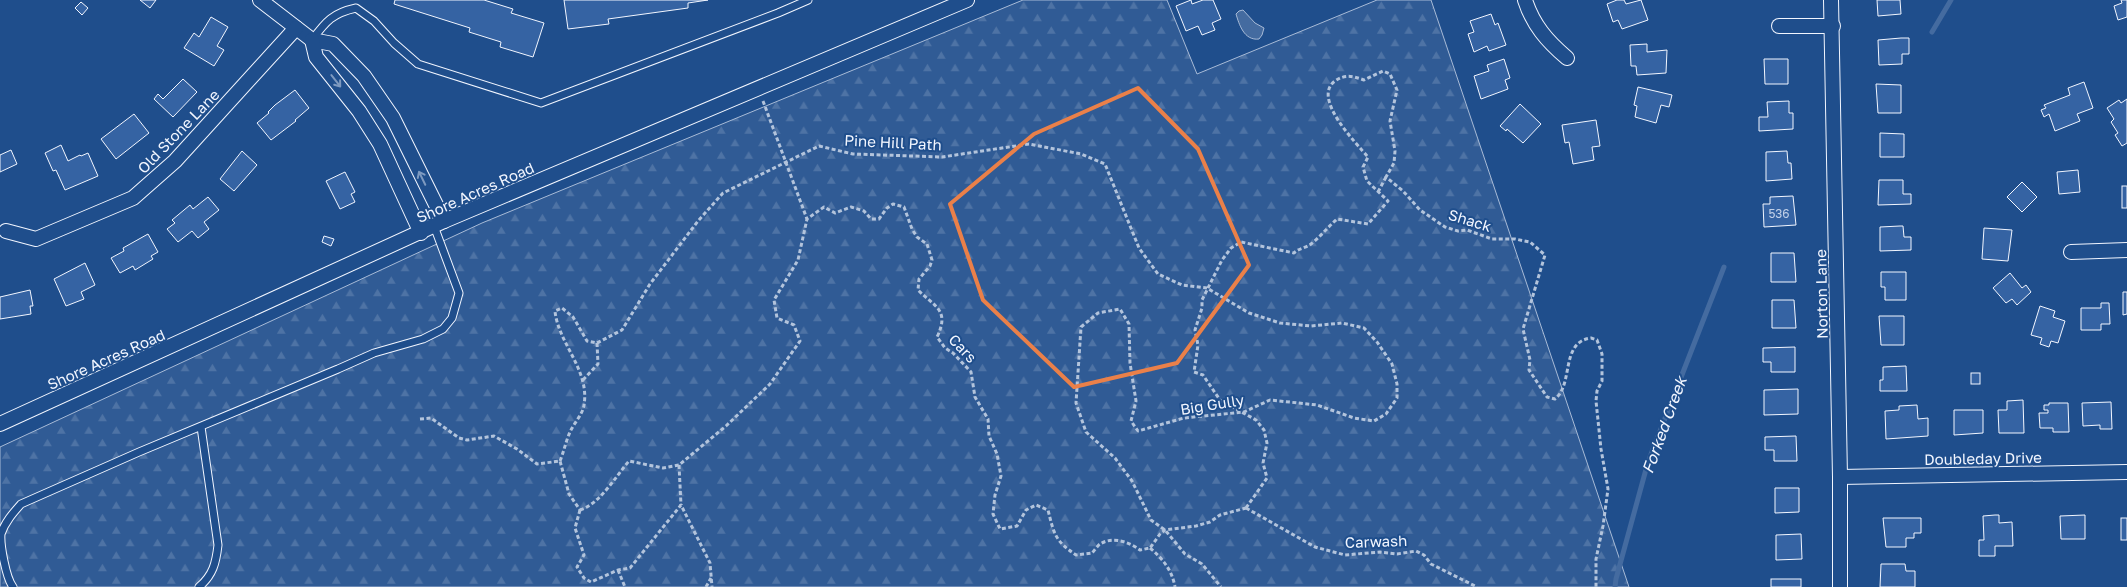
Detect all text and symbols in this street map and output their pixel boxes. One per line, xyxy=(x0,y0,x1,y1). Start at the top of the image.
one-way arrow xyxy=(330,74,341,87)
street label: Old Stone Lane xyxy=(133,85,223,177)
street label: Pine Hill Path xyxy=(844,130,942,154)
street label: Shore Acres Road xyxy=(413,158,537,226)
one-way arrow xyxy=(417,171,426,186)
street label: Shack xyxy=(1446,205,1494,235)
house number: 536 xyxy=(1768,206,1790,221)
street label: Norton Lane xyxy=(1811,249,1831,339)
street label: Shore Acres Road xyxy=(44,325,168,393)
street label: Cars xyxy=(945,330,981,366)
water label: Forked Creek xyxy=(1637,372,1691,476)
street label: Big Gully xyxy=(1179,390,1246,418)
street label: Doubleday Drive xyxy=(1924,448,2042,468)
street label: Carwash xyxy=(1345,531,1407,551)

